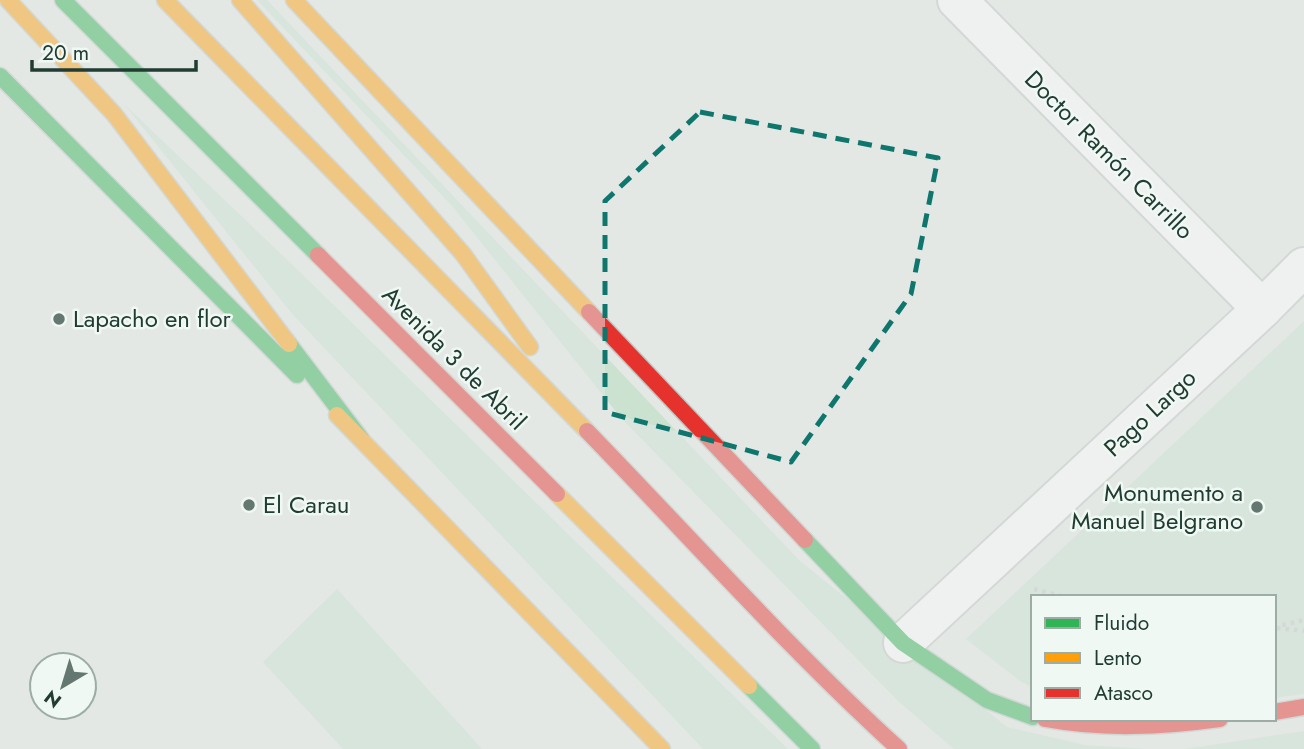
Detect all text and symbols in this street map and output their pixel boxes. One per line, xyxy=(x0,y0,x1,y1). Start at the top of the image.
scale bar xyxy=(32,28,196,72)
text: 20 m xyxy=(42,38,89,68)
street label: Doctor Ramón Carrillo xyxy=(1017,62,1202,247)
street label: Avenida 3 de Abril xyxy=(374,278,534,438)
place label: Lapacho en flor xyxy=(73,301,232,336)
marker: Lapacho en flor xyxy=(51,311,67,327)
street label: Pago Largo xyxy=(1096,361,1204,465)
place label: Monumento a Manuel Belgrano xyxy=(1071,475,1243,538)
place label: El Carau xyxy=(263,487,349,522)
marker: El Carau xyxy=(241,497,257,513)
marker: Monumento a Manuel Belgrano xyxy=(1249,499,1265,515)
legend xyxy=(1031,595,1276,721)
text: Fluido xyxy=(1094,608,1149,638)
text: Lento xyxy=(1094,643,1142,673)
north arrow xyxy=(28,651,98,721)
text: Atasco xyxy=(1094,678,1153,708)
text: N xyxy=(39,684,67,714)

